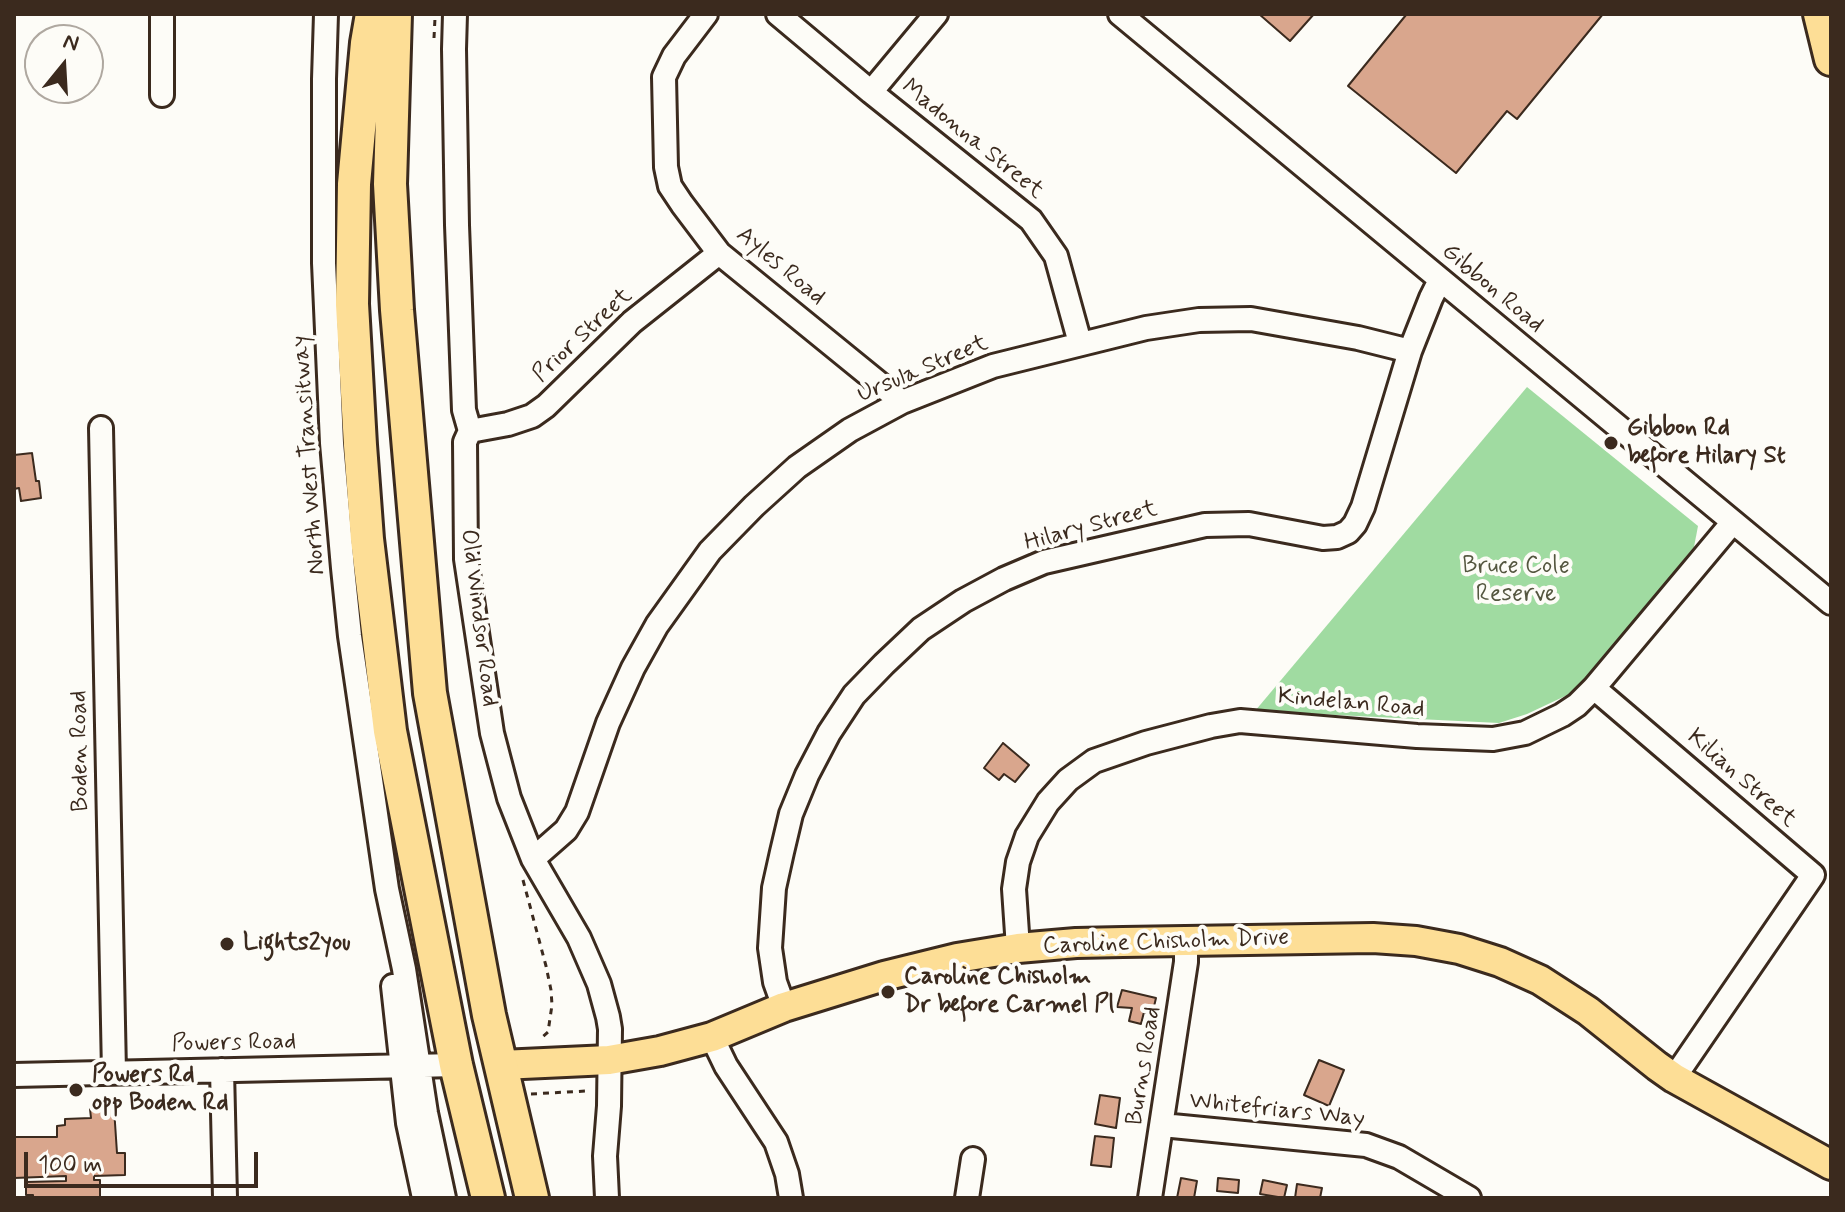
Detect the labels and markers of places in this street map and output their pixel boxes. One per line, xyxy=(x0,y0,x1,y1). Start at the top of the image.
place label: Gibbon Rd before Hilary St xyxy=(1627,415,1786,471)
marker: Gibbon Rd before Hilary St xyxy=(1602,434,1620,452)
place label: Lights2you xyxy=(243,930,351,958)
marker: Lights2you xyxy=(218,935,236,953)
place label: Caroline Chisholm Dr before Carmel Pl xyxy=(904,964,1114,1020)
marker: Caroline Chisholm Dr before Carmel Pl xyxy=(879,983,897,1001)
place label: Powers Rd opp Boden Rd xyxy=(92,1062,229,1118)
marker: Powers Rd opp Boden Rd xyxy=(67,1081,85,1099)

